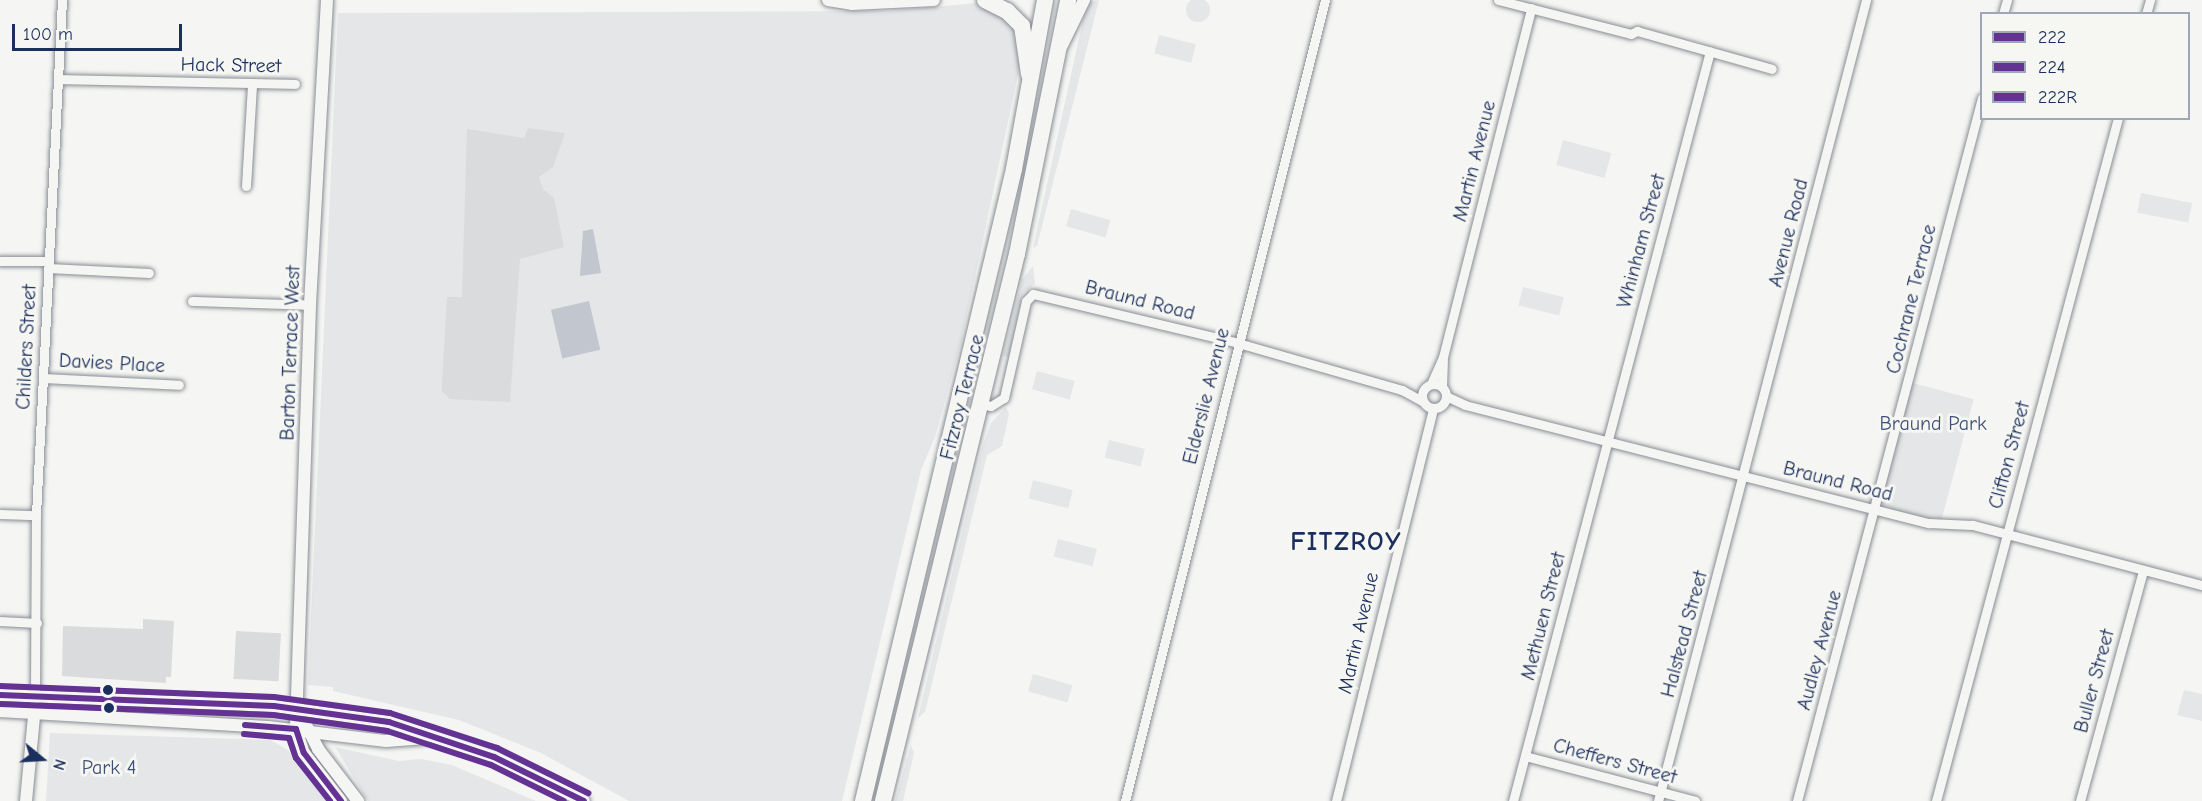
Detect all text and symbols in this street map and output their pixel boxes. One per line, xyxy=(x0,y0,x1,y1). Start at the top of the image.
scale bar xyxy=(15,12,184,50)
legend xyxy=(1980,12,2190,120)
text: 100 m xyxy=(23,24,73,45)
text: 222 xyxy=(2038,27,2066,48)
street label: Hack Street xyxy=(180,52,282,78)
text: 224 xyxy=(2038,57,2065,78)
text: 222R xyxy=(2038,87,2077,108)
street label: Martin Avenue xyxy=(1447,98,1501,224)
street label: Whinham Street xyxy=(1612,171,1670,311)
street label: Avenue Road xyxy=(1763,176,1813,290)
street label: Cochrane Terrace xyxy=(1881,222,1941,376)
street label: Barton Terrace West xyxy=(275,265,305,441)
street label: Braund Road xyxy=(1083,275,1197,325)
street label: Childers Street xyxy=(11,284,41,410)
street label: Elderslie Avenue xyxy=(1177,325,1235,467)
street label: Fitzroy Terrace xyxy=(935,332,989,462)
street label: Davies Place xyxy=(58,348,166,378)
street label: Clifton Street xyxy=(1983,399,2035,511)
park label: Braund Park xyxy=(1879,411,1987,435)
street label: Braund Road xyxy=(1781,456,1895,506)
district label: FITZROY xyxy=(1290,527,1402,559)
street label: Methuen Street xyxy=(1515,549,1571,683)
street label: Halstead Street xyxy=(1656,568,1712,700)
street label: Martin Avenue xyxy=(1332,570,1384,696)
street label: Audley Avenue xyxy=(1791,587,1847,713)
street label: Buller Street xyxy=(2069,627,2119,735)
unlabelled marker xyxy=(102,684,114,696)
unlabelled marker xyxy=(103,702,115,714)
north arrow xyxy=(12,729,72,789)
street label: Cheffers Street xyxy=(1551,733,1679,789)
park label: Park 4 xyxy=(82,755,136,779)
text: N xyxy=(49,757,69,772)

